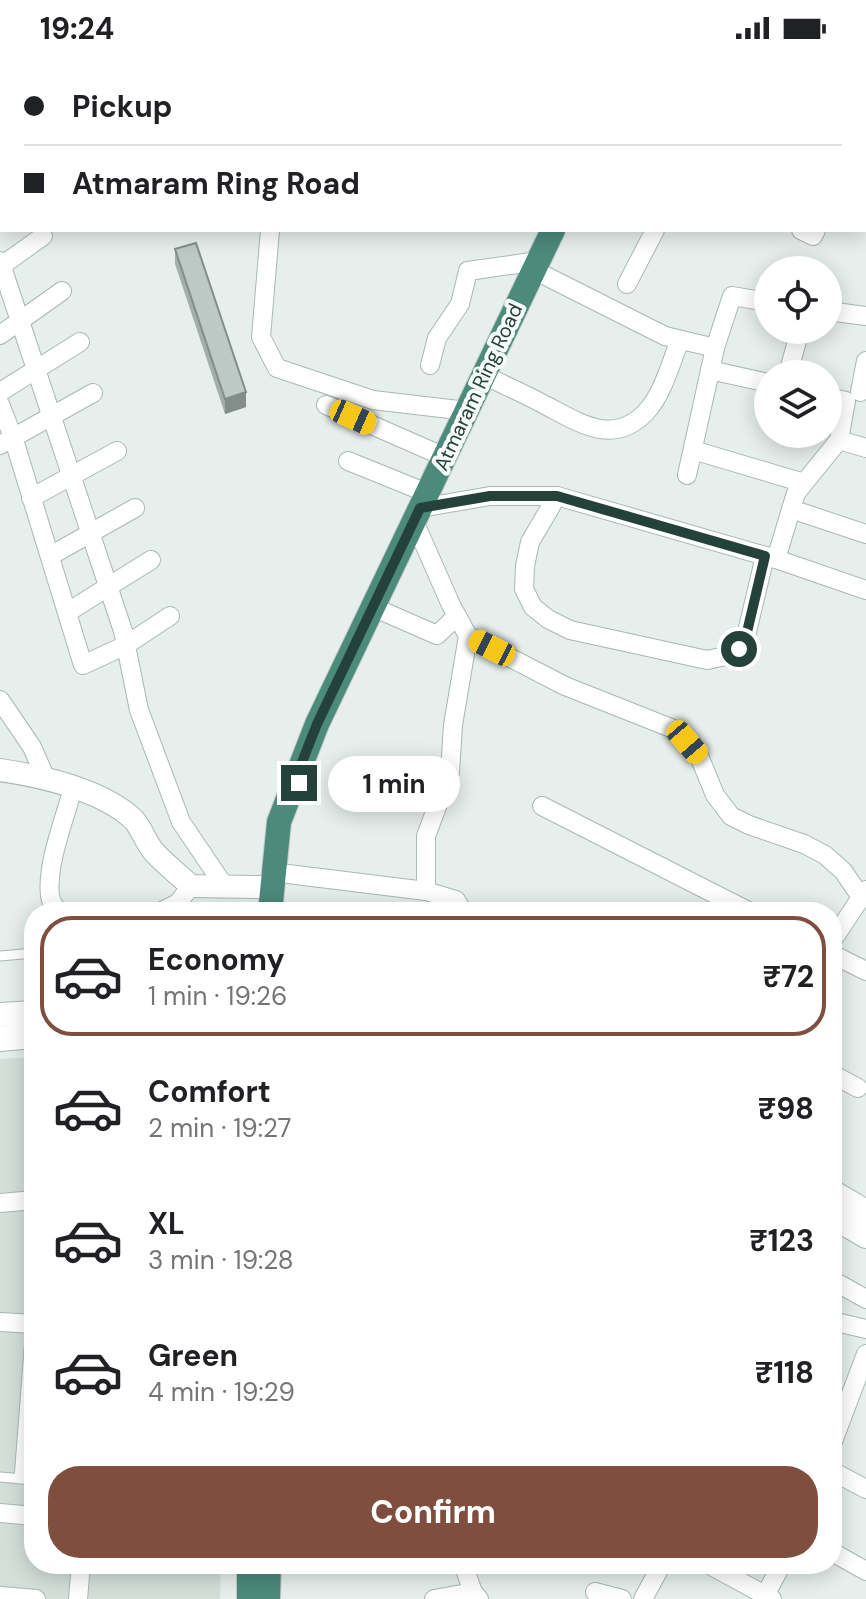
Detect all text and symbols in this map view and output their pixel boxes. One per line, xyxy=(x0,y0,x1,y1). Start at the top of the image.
text: 19:24 xyxy=(40,9,114,48)
text: Pickup xyxy=(72,87,172,126)
text: Atmaram Ring Road xyxy=(72,164,360,203)
map controls xyxy=(754,256,842,448)
button: locate xyxy=(754,256,842,344)
street label: Atmaram Ring Road xyxy=(428,299,528,475)
button: layers xyxy=(754,360,842,448)
car xyxy=(326,396,380,438)
car xyxy=(465,626,519,670)
route start xyxy=(721,631,757,667)
car xyxy=(662,716,712,768)
callout: 1 min xyxy=(327,755,459,811)
route end xyxy=(281,765,317,801)
text: 1 min xyxy=(362,767,426,801)
icon: car xyxy=(52,940,124,1012)
text: Economy xyxy=(148,940,285,979)
text: ₹72 xyxy=(762,957,814,996)
text: 1 min · 19:26 xyxy=(148,979,287,1013)
icon: car xyxy=(52,1072,124,1144)
text: Comfort xyxy=(148,1072,271,1111)
text: ₹98 xyxy=(758,1089,814,1128)
text: 2 min · 19:27 xyxy=(148,1111,291,1145)
icon: car xyxy=(52,1204,124,1276)
text: XL xyxy=(148,1204,185,1243)
text: ₹123 xyxy=(749,1221,814,1260)
text: 3 min · 19:28 xyxy=(148,1243,294,1277)
icon: car xyxy=(52,1336,124,1408)
text: Green xyxy=(148,1336,238,1375)
text: ₹118 xyxy=(755,1353,814,1392)
text: 4 min · 19:29 xyxy=(148,1375,295,1409)
button: Confirm xyxy=(48,1466,818,1558)

